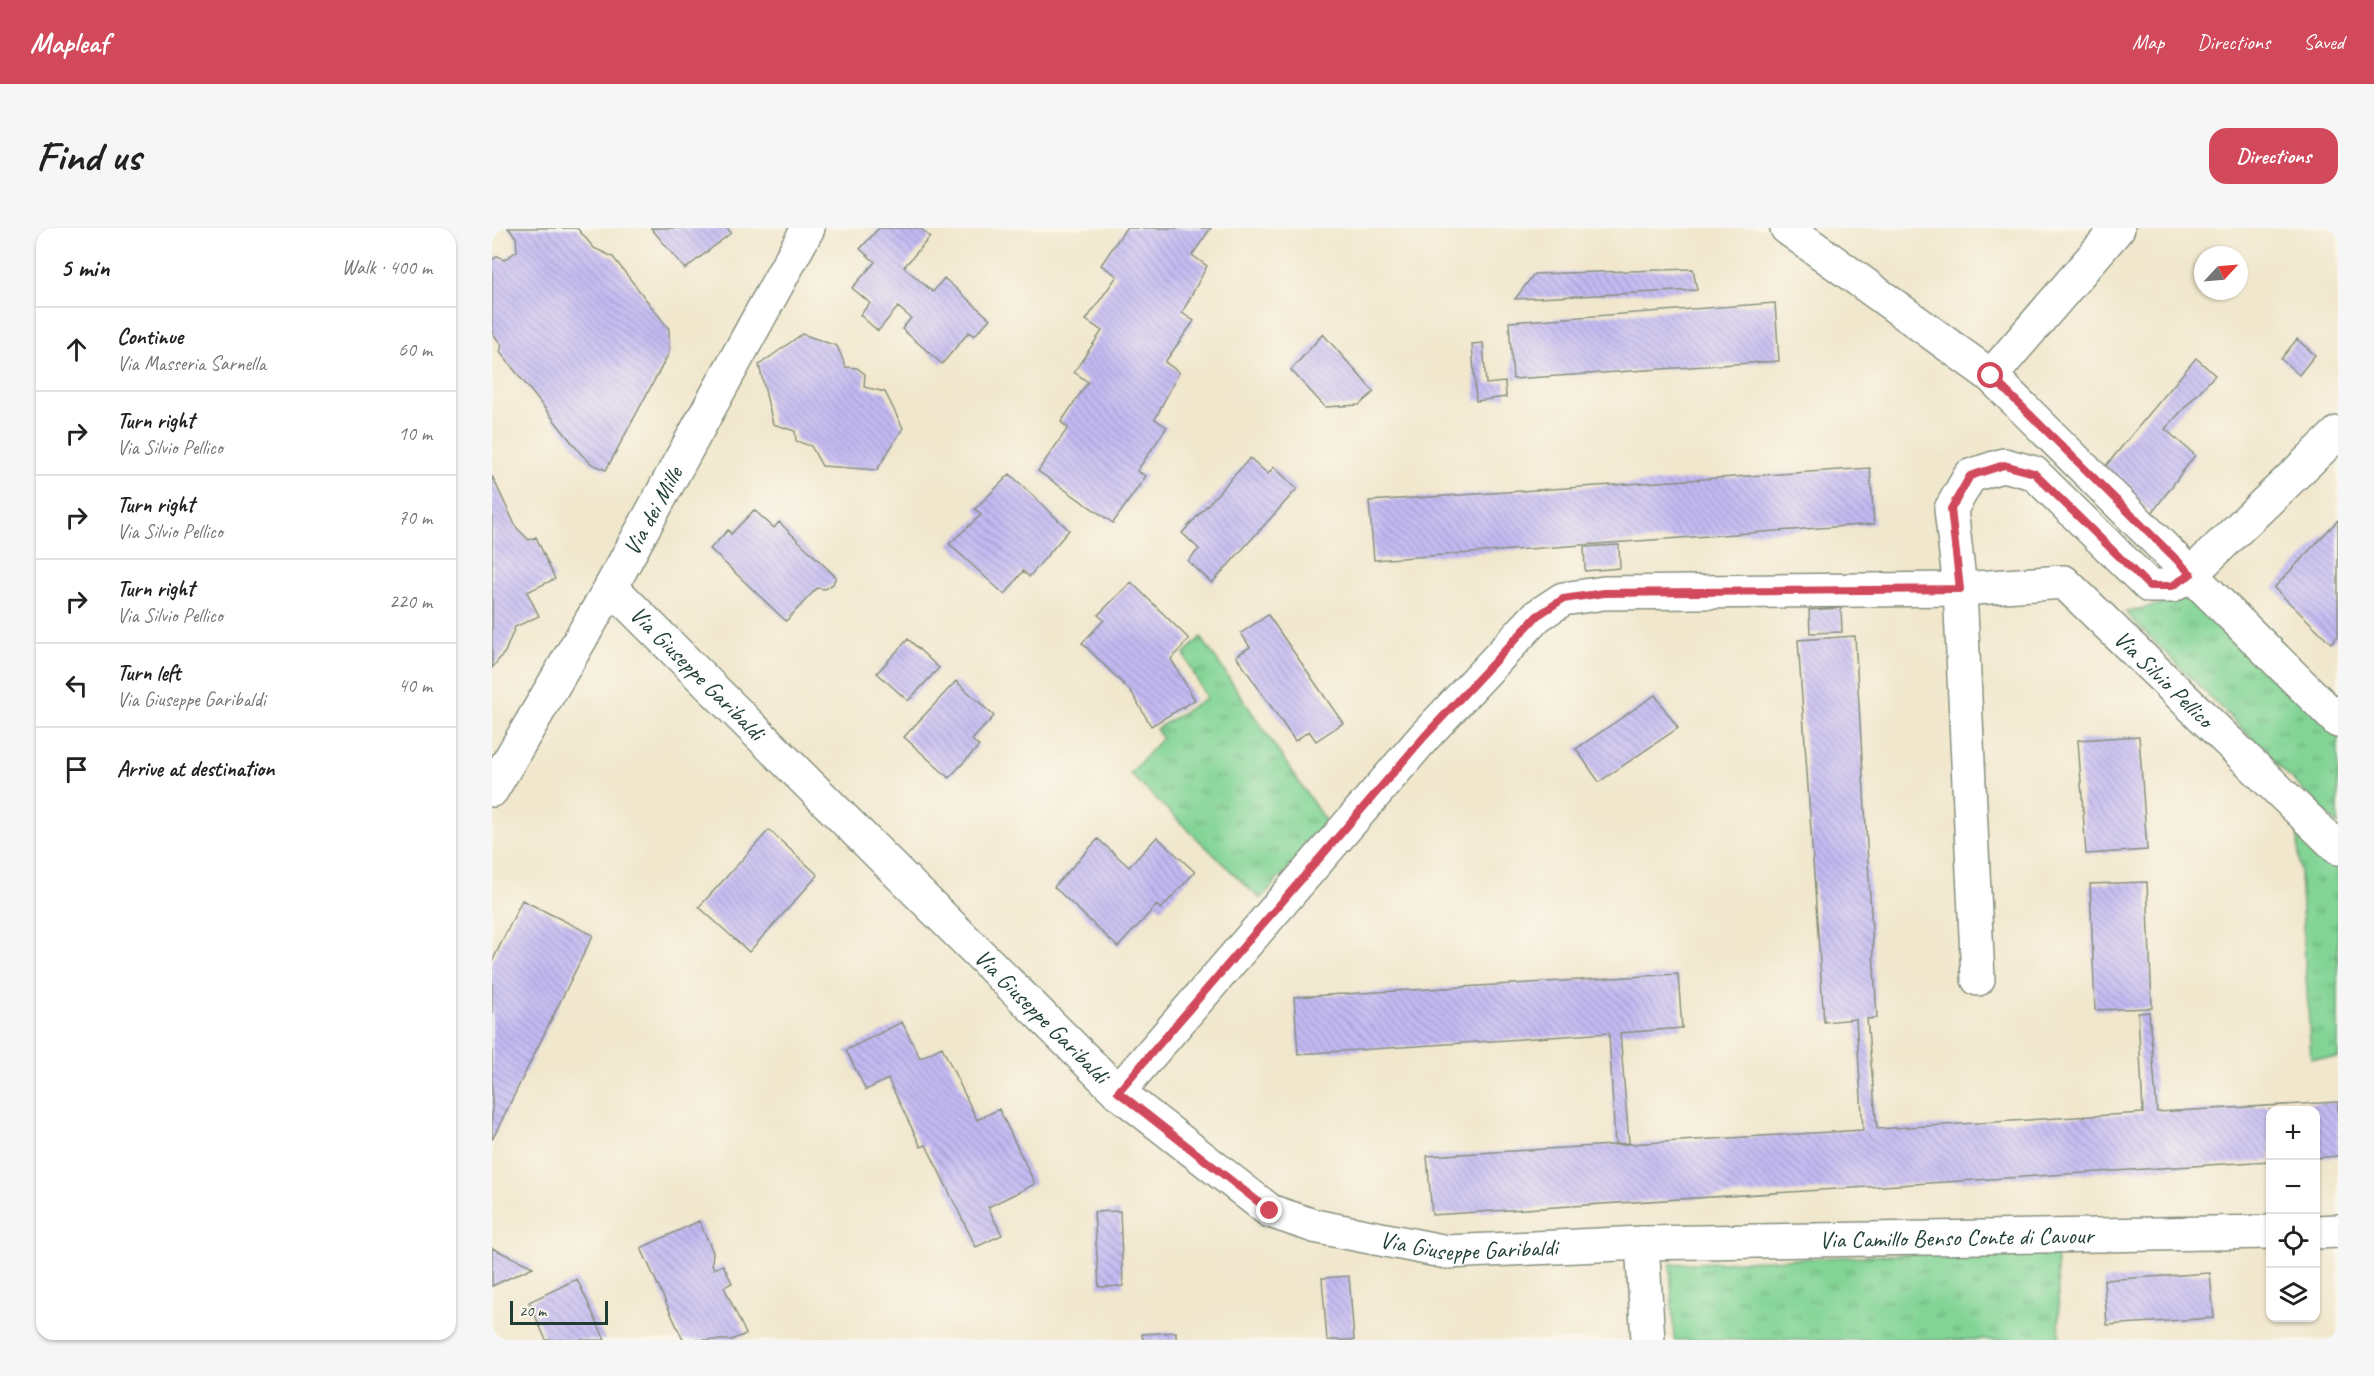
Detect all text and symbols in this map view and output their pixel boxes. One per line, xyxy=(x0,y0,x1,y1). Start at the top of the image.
text: Mapleaf xyxy=(30,25,108,60)
text: Map xyxy=(2132,29,2164,55)
text: Directions xyxy=(2197,29,2270,55)
text: Saved xyxy=(2303,29,2344,55)
button: Directions xyxy=(2209,128,2338,184)
text: Find us xyxy=(36,130,141,183)
north arrow xyxy=(2194,246,2248,300)
text: 5 min xyxy=(60,251,109,284)
text: Walk · 400 m xyxy=(342,255,432,280)
text: Continue xyxy=(117,323,183,351)
icon: ahead xyxy=(60,333,93,366)
text: 60 m xyxy=(398,337,432,362)
text: Via Masseria Sarnella xyxy=(117,351,266,376)
route start xyxy=(1977,362,2003,388)
text: Turn right xyxy=(117,407,194,435)
icon: right xyxy=(60,417,93,450)
text: 10 m xyxy=(398,421,432,446)
text: Via Silvio Pellico xyxy=(117,435,223,460)
street label: Via dei Mille xyxy=(616,459,690,561)
text: Turn right xyxy=(117,491,194,519)
icon: right xyxy=(60,501,93,534)
text: 70 m xyxy=(398,505,432,530)
text: Via Silvio Pellico xyxy=(117,519,223,544)
text: Turn right xyxy=(117,575,194,603)
icon: right xyxy=(60,585,93,618)
text: 220 m xyxy=(389,589,432,614)
street label: Via Giuseppe Garibaldi xyxy=(624,599,773,748)
text: Via Silvio Pellico xyxy=(117,603,223,628)
street label: Via Silvio Pellico xyxy=(2108,624,2222,736)
text: Turn left xyxy=(117,659,181,687)
icon: left xyxy=(60,669,93,702)
text: 40 m xyxy=(398,673,432,698)
text: Via Giuseppe Garibaldi xyxy=(117,687,266,712)
icon: arrive xyxy=(60,753,93,786)
text: Arrive at destination xyxy=(117,755,274,783)
street label: Via Giuseppe Garibaldi xyxy=(968,942,1117,1091)
map controls xyxy=(2266,1106,2320,1322)
button: + xyxy=(2266,1106,2320,1160)
button: − xyxy=(2266,1160,2320,1214)
route end xyxy=(1256,1197,1282,1223)
button: locate xyxy=(2266,1214,2320,1268)
street label: Via Camillo Benso Conte di Cavour xyxy=(1819,1220,2096,1255)
street label: Via Giuseppe Garibaldi xyxy=(1378,1224,1561,1267)
button: layers xyxy=(2266,1268,2320,1322)
scale bar xyxy=(510,1298,608,1326)
text: 20 m xyxy=(519,1301,546,1321)

